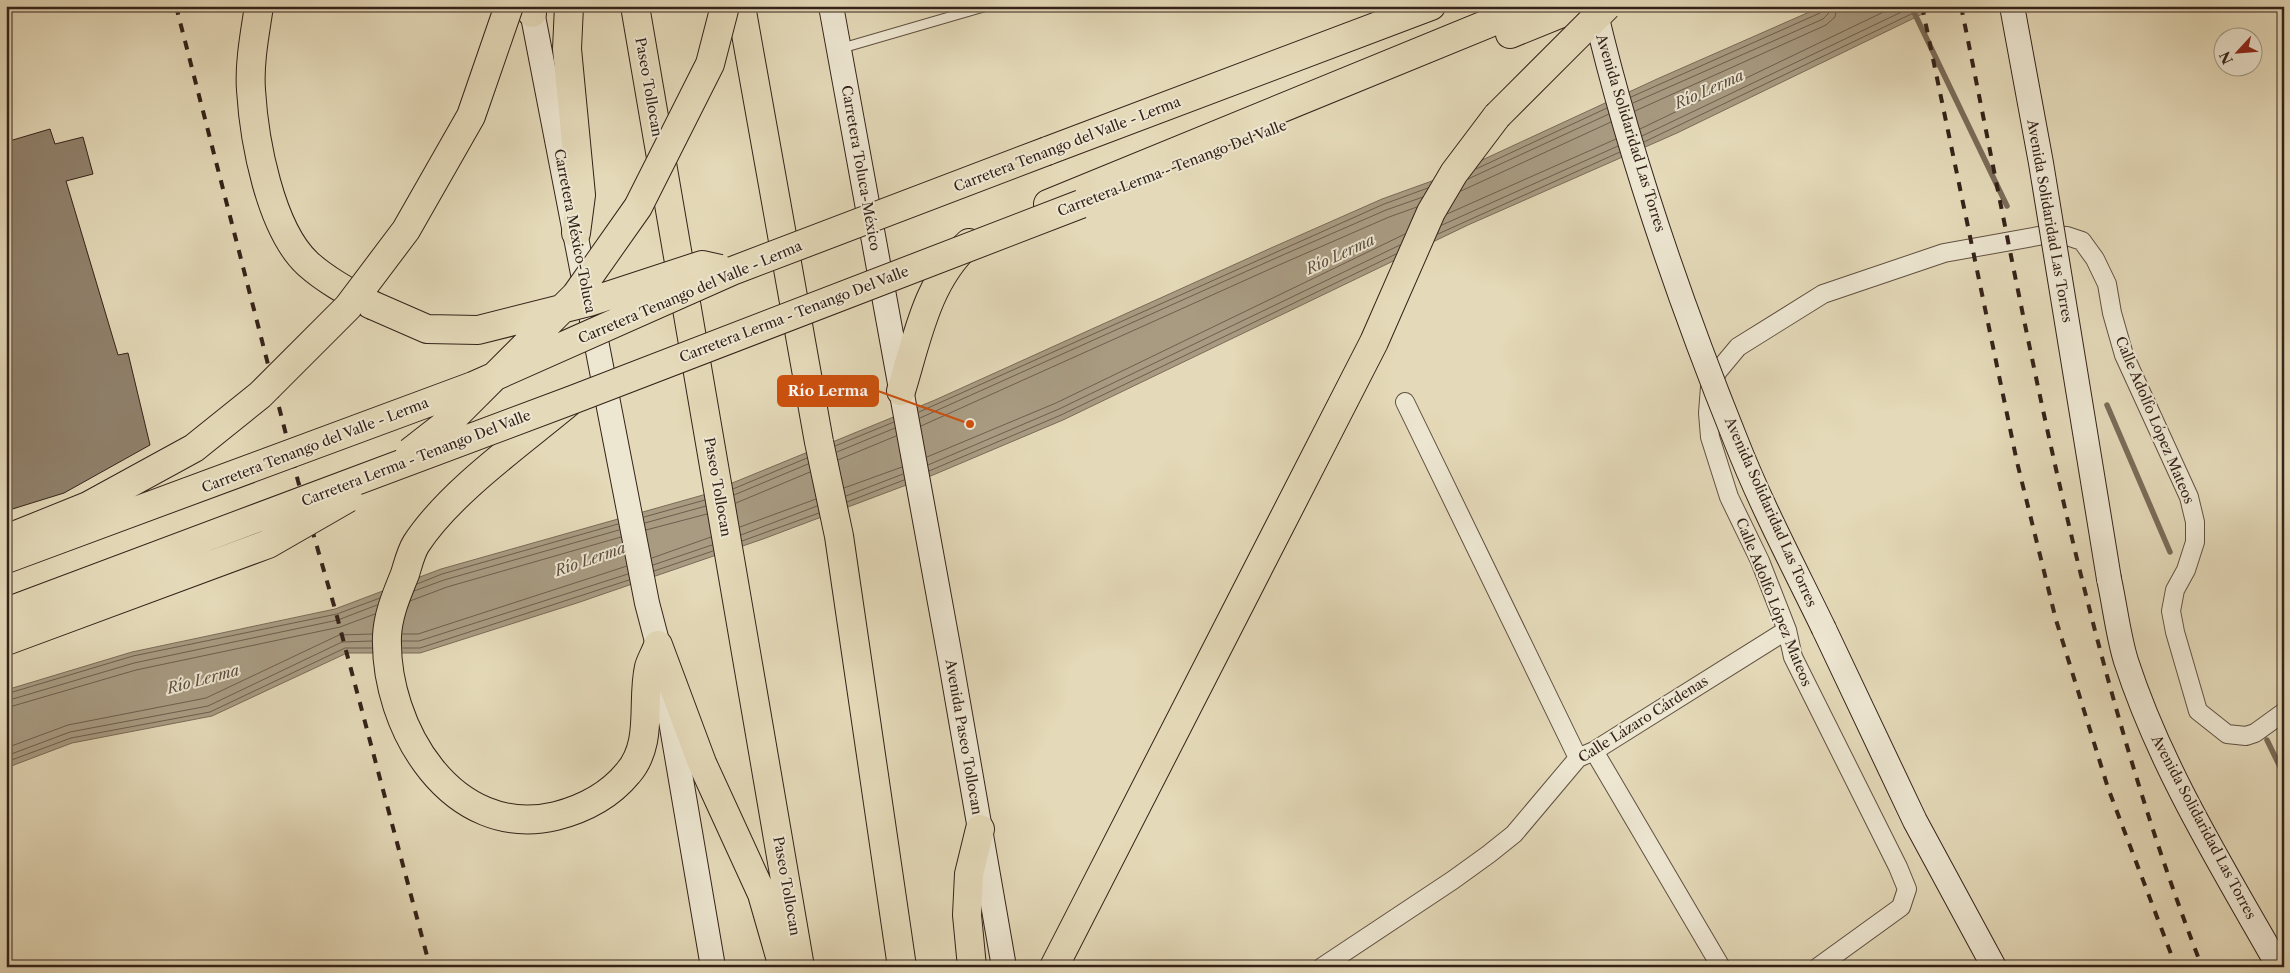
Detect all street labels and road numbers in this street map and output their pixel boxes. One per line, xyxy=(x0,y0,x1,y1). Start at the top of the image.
street label: Avenida Solidaridad Las Torres xyxy=(1592,31,1670,234)
street label: Paseo Tollocan xyxy=(631,36,667,138)
street label: Carretera Toluca-México xyxy=(838,84,884,252)
street label: Carretera Tenango del Valle - Lerma xyxy=(951,92,1184,196)
street label: Carretera Lerma - Tenango Del Valle xyxy=(1055,116,1289,220)
street label: Avenida Solidaridad Las Torres xyxy=(2023,117,2077,324)
street label: Carretera México-Toluca xyxy=(550,147,600,315)
street label: Carretera Tenango del Valle - Lerma xyxy=(575,236,805,347)
street label: Carretera Lerma - Tenango Del Valle xyxy=(677,262,911,366)
street label: Calle Adolfo López Mateos xyxy=(2112,334,2198,506)
street label: Carretera Tenango del Valle - Lerma xyxy=(199,393,432,497)
street label: Carretera Lerma - Tenango Del Valle xyxy=(299,406,533,510)
street label: Avenida Solidaridad Las Torres xyxy=(1720,413,1821,610)
street label: Paseo Tollocan xyxy=(700,436,736,538)
street label: Calle Adolfo López Mateos xyxy=(1732,515,1816,689)
street label: Avenida Paseo Tollocan xyxy=(941,657,987,816)
street label: Calle Lázaro Cárdenas xyxy=(1575,672,1711,766)
street label: Avenida Solidaridad Las Torres xyxy=(2147,731,2260,922)
street label: Paseo Tollocan xyxy=(769,835,805,937)

